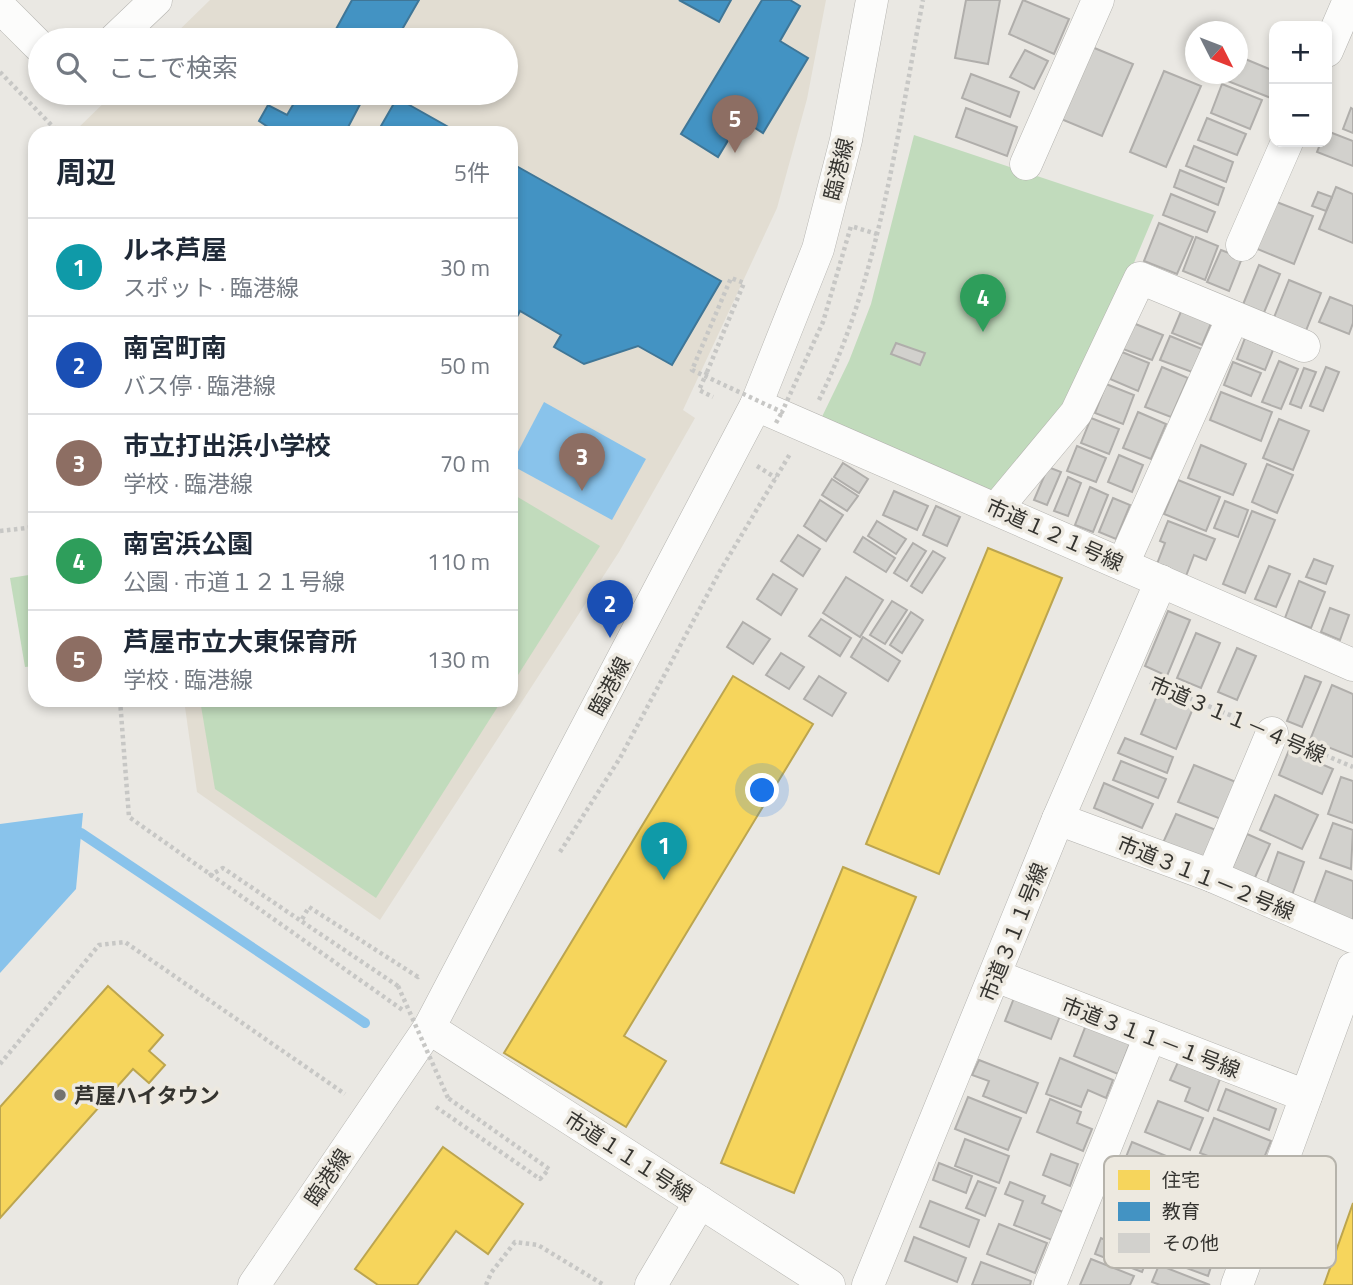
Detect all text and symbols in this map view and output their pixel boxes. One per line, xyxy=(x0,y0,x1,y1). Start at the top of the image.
north arrow xyxy=(1185,21,1248,84)
map controls xyxy=(1269,21,1332,147)
button: + xyxy=(1269,21,1332,84)
search box xyxy=(28,28,518,105)
icon: search xyxy=(52,48,90,86)
text: ここで検索 xyxy=(108,48,238,87)
button: − xyxy=(1269,84,1332,147)
pin: 5 xyxy=(712,95,758,153)
street label: 臨港線 xyxy=(815,135,861,203)
text: 周辺 xyxy=(56,149,116,195)
text: 5件 xyxy=(454,155,490,190)
text: ルネ芦屋 xyxy=(123,230,227,269)
text: 1 xyxy=(73,250,85,285)
text: 30 m xyxy=(440,250,490,285)
text: スポット · 臨港線 xyxy=(123,270,299,305)
pin: 4 xyxy=(960,274,1006,332)
text: 南宮町南 xyxy=(123,328,227,367)
text: 2 xyxy=(73,348,85,383)
text: 50 m xyxy=(440,348,490,383)
text: バス停 · 臨港線 xyxy=(123,368,276,403)
text: 市立打出浜小学校 xyxy=(123,426,331,465)
pin: 3 xyxy=(559,433,605,491)
text: 3 xyxy=(73,446,85,481)
text: 70 m xyxy=(440,446,490,481)
text: 学校 · 臨港線 xyxy=(123,466,253,501)
street label: 市道１２１号線 xyxy=(981,489,1129,579)
text: 南宮浜公園 xyxy=(123,524,253,563)
text: 4 xyxy=(73,544,85,579)
text: 110 m xyxy=(427,544,490,579)
text: 公園 · 市道１２１号線 xyxy=(123,564,345,599)
pin: 2 xyxy=(587,580,633,638)
text: 芦屋市立大東保育所 xyxy=(123,622,357,661)
text: 5 xyxy=(73,642,85,677)
text: 130 m xyxy=(427,642,490,677)
street label: 臨港線 xyxy=(580,651,638,721)
text: 学校 · 臨港線 xyxy=(123,662,253,697)
street label: 市道３１１－４号線 xyxy=(1145,667,1331,771)
your location xyxy=(745,773,779,807)
pin: 1 xyxy=(641,822,687,880)
street label: 市道３１１－２号線 xyxy=(1112,827,1300,927)
street label: 市道３１１号線 xyxy=(971,858,1055,1006)
street label: 市道３１１－１号線 xyxy=(1057,988,1245,1086)
place label: 芦屋ハイタウン xyxy=(74,1079,220,1111)
marker: 芦屋ハイタウン xyxy=(52,1087,68,1103)
street label: 市道１１１号線 xyxy=(559,1103,699,1209)
street label: 臨港線 xyxy=(296,1142,358,1212)
legend xyxy=(1104,1156,1336,1268)
text: 住宅 xyxy=(1162,1165,1200,1194)
text: 教育 xyxy=(1162,1196,1200,1225)
text: その他 xyxy=(1162,1228,1219,1257)

